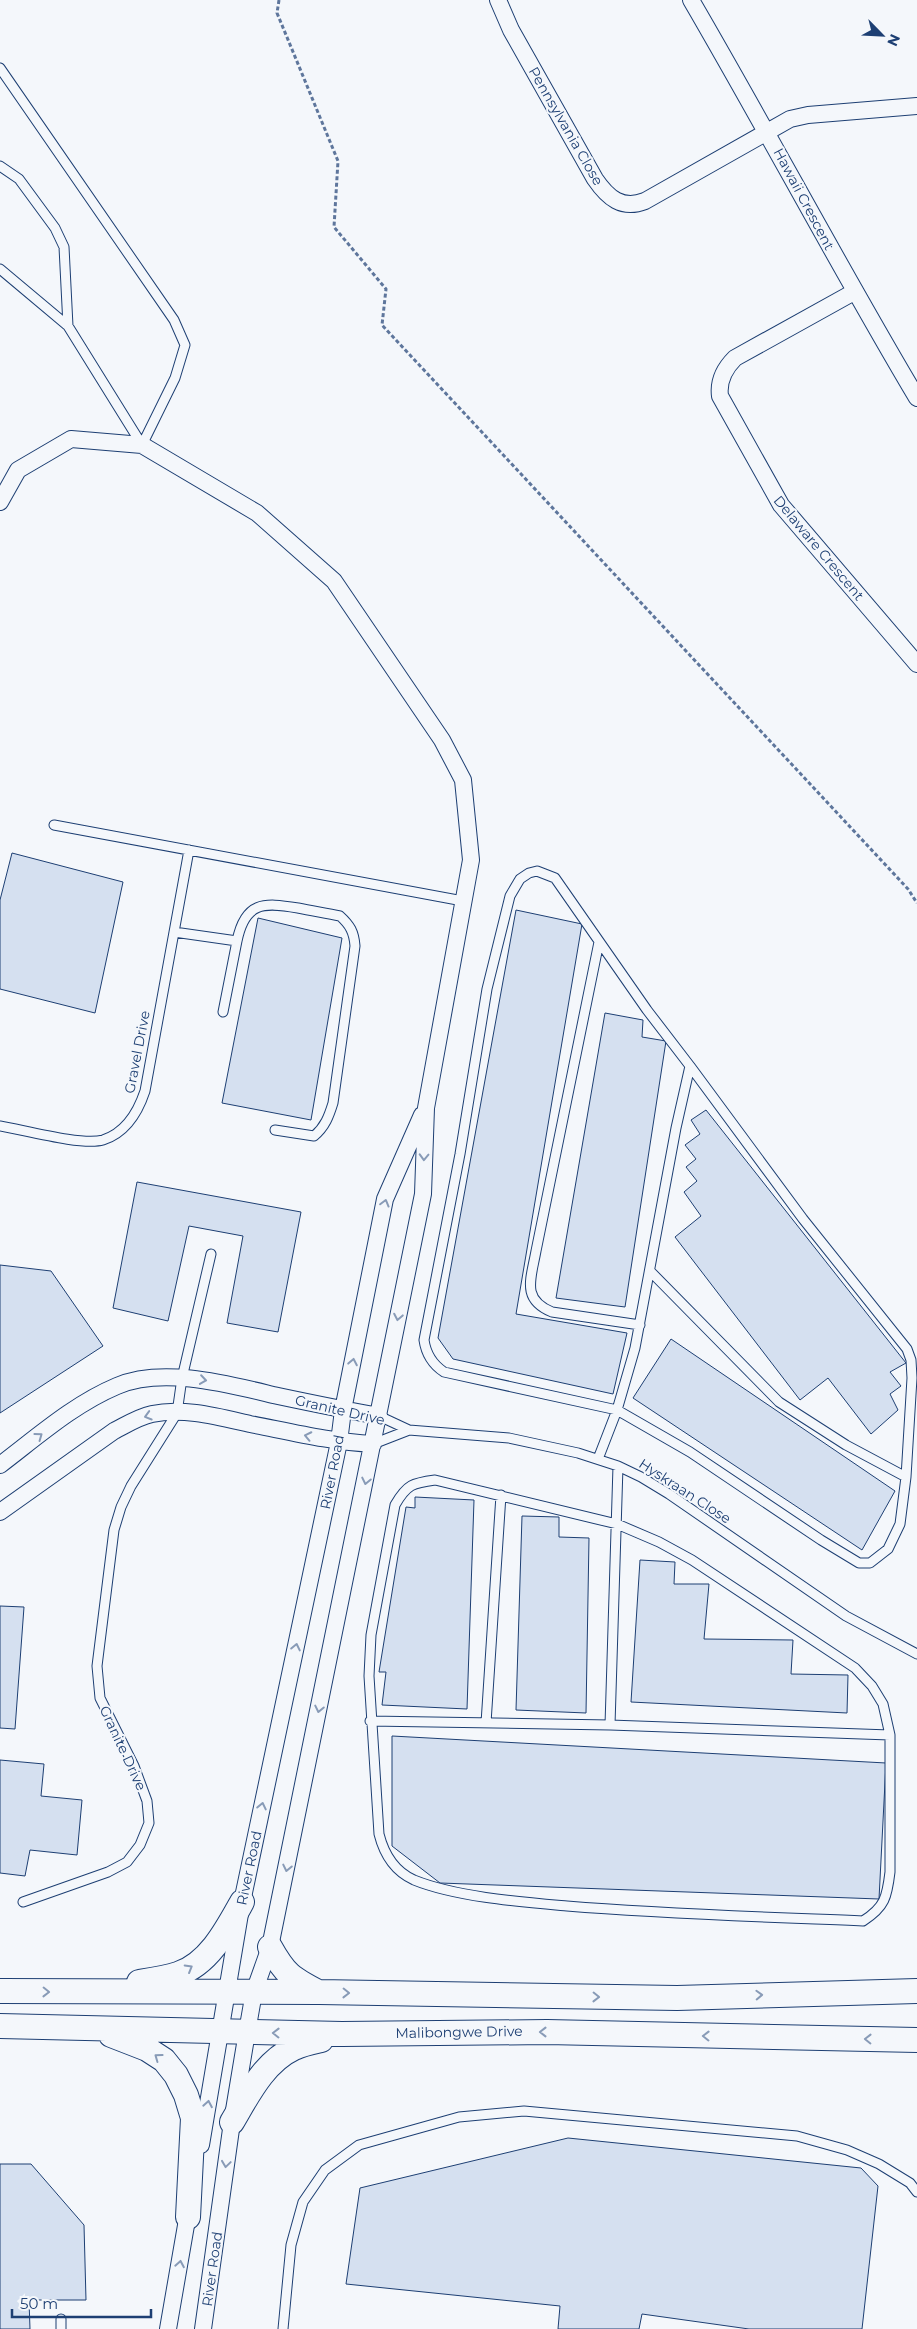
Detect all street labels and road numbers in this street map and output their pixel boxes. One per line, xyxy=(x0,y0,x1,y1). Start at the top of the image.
street label: Pennsylvania Close xyxy=(525,64,607,188)
street label: Hawaii Crescent xyxy=(770,145,839,253)
street label: Delaware Crescent xyxy=(770,492,868,604)
street label: Gravel Drive xyxy=(120,1009,154,1095)
street label: Granite Drive xyxy=(293,1391,387,1429)
street label: River Road xyxy=(316,1433,348,1511)
street label: Hyskraan Close xyxy=(635,1454,735,1528)
street label: Granite Drive xyxy=(96,1703,150,1793)
street label: River Road xyxy=(232,1829,266,1907)
street label: Malibongwe Drive xyxy=(395,2022,523,2042)
street label: River Road xyxy=(198,2230,226,2308)

